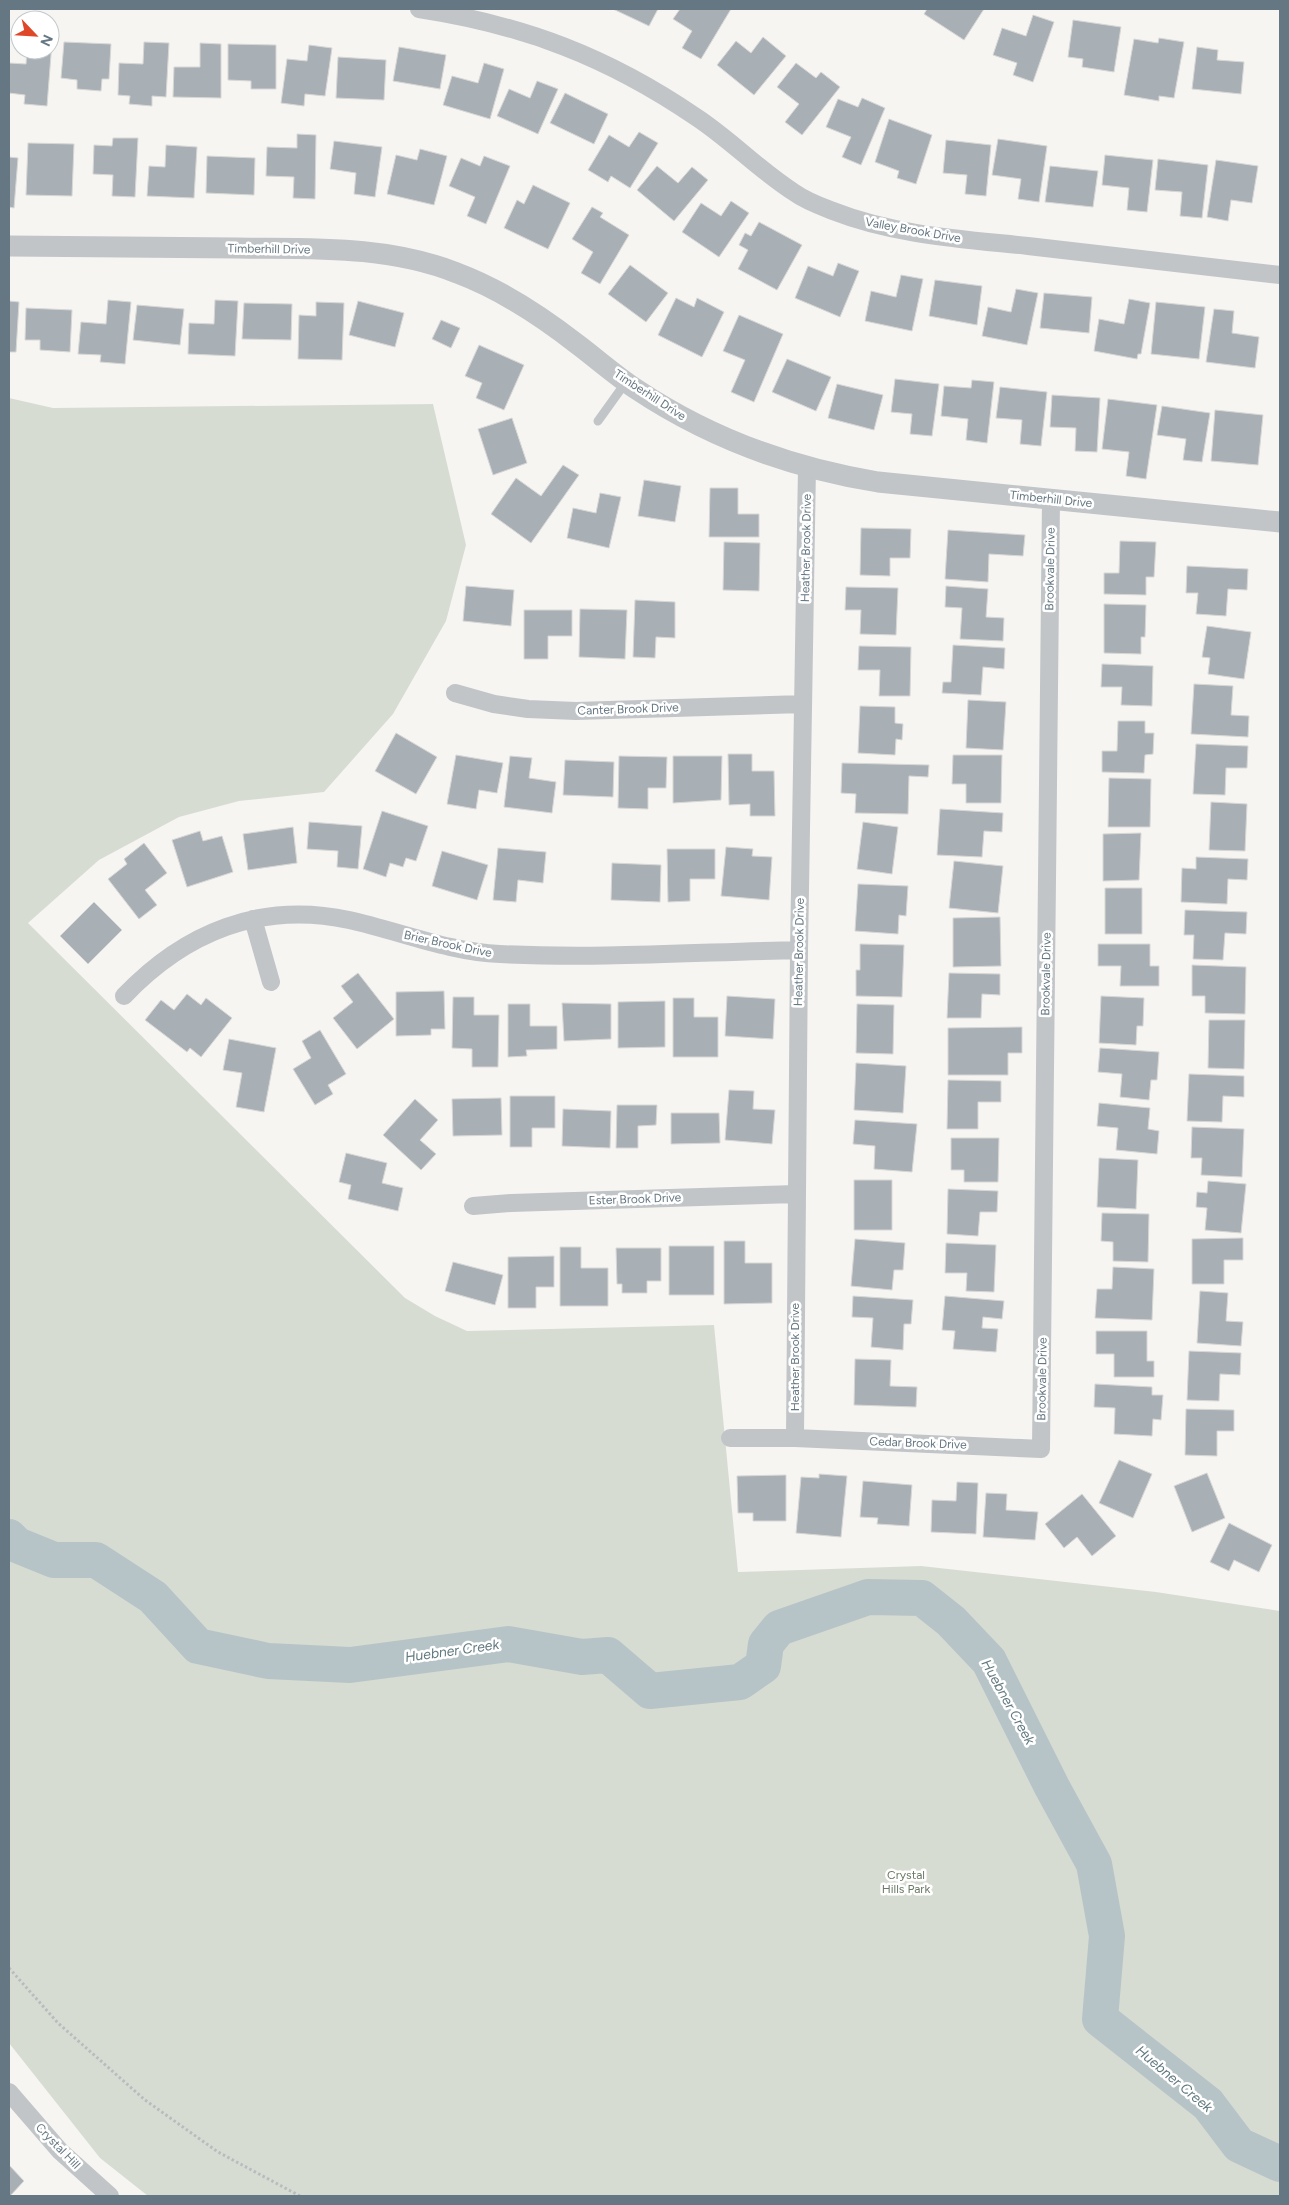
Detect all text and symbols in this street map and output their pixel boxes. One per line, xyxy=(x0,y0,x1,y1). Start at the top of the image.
north arrow xyxy=(10,10,60,60)
text: N xyxy=(36,32,56,49)
street label: Valley Brook Drive xyxy=(864,215,962,245)
street label: Timberhill Drive xyxy=(228,241,311,257)
street label: Timberhill Drive xyxy=(611,367,689,424)
street label: Timberhill Drive xyxy=(1009,488,1093,510)
street label: Heather Brook Drive xyxy=(798,493,814,602)
street label: Brookvale Drive xyxy=(1042,527,1058,611)
street label: Canter Brook Drive xyxy=(577,700,679,718)
street label: Heather Brook Drive xyxy=(791,897,807,1006)
street label: Brier Brook Drive xyxy=(403,928,494,960)
street label: Brookvale Drive xyxy=(1038,932,1054,1016)
street label: Ester Brook Drive xyxy=(588,1190,682,1208)
street label: Heather Brook Drive xyxy=(788,1302,802,1411)
street label: Brookvale Drive xyxy=(1034,1337,1050,1421)
street label: Cedar Brook Drive xyxy=(869,1434,967,1452)
water label: Huebner Creek xyxy=(404,1636,501,1666)
water label: Huebner Creek xyxy=(978,1656,1039,1749)
park label: Crystal Hills Park xyxy=(882,1868,930,1896)
water label: Huebner Creek xyxy=(1132,2042,1217,2117)
street label: Crystal Hill xyxy=(33,2120,83,2172)

